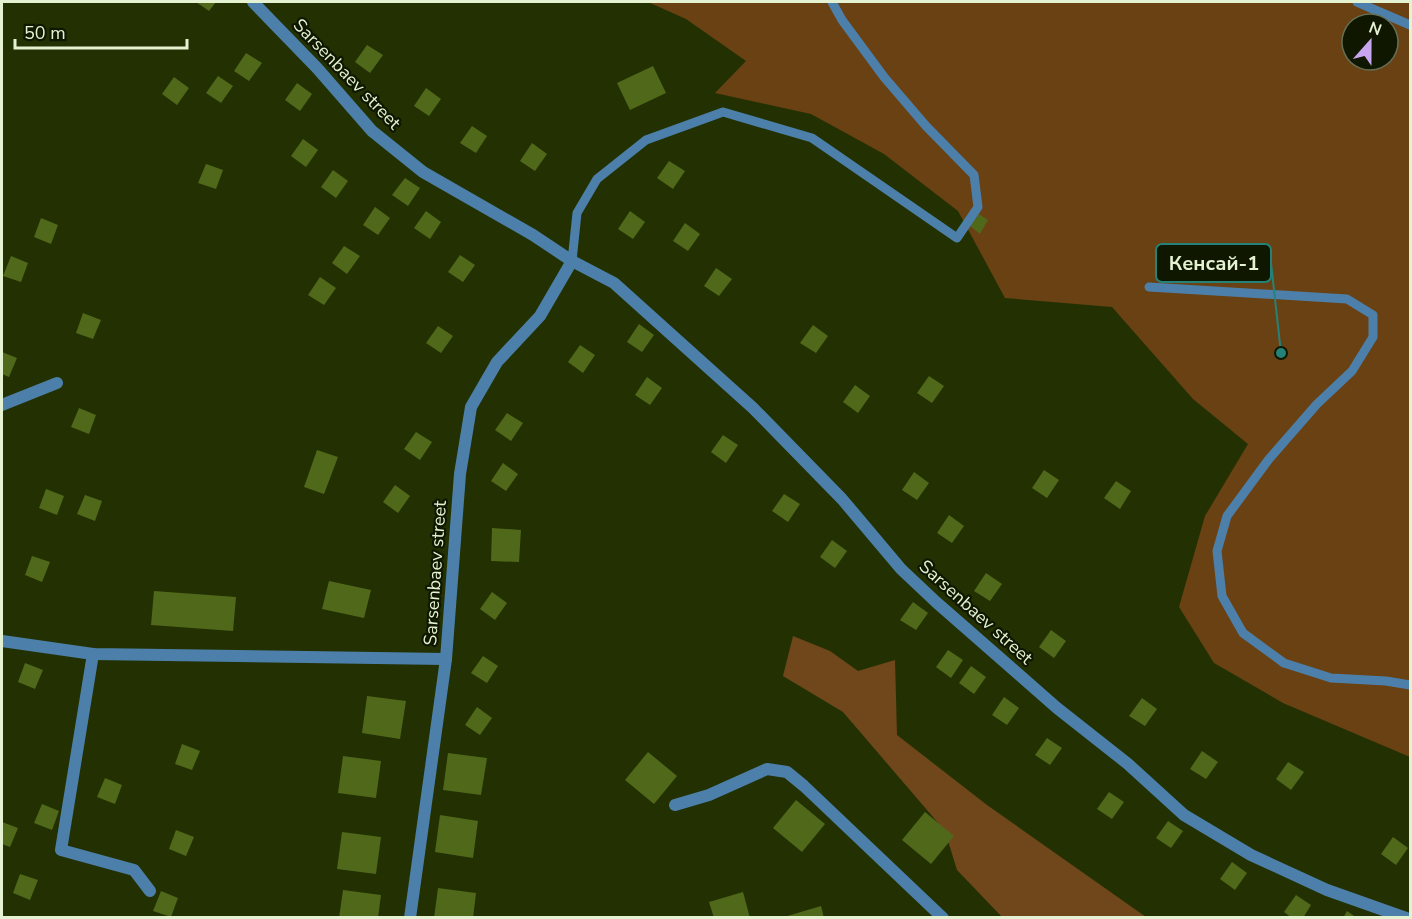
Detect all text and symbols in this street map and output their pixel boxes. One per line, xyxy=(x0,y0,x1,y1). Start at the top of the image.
scale bar xyxy=(15,12,188,50)
north arrow xyxy=(1340,12,1400,72)
street label: Sarsenbaev street xyxy=(288,13,407,135)
text: N xyxy=(1365,17,1385,41)
text: 50 m xyxy=(24,21,66,45)
callout: Кенсай-1 xyxy=(1156,244,1271,282)
text: Кенсай-1 xyxy=(1169,250,1259,277)
street label: Sarsenbaev street xyxy=(418,499,452,646)
street label: Sarsenbaev street xyxy=(914,554,1039,670)

